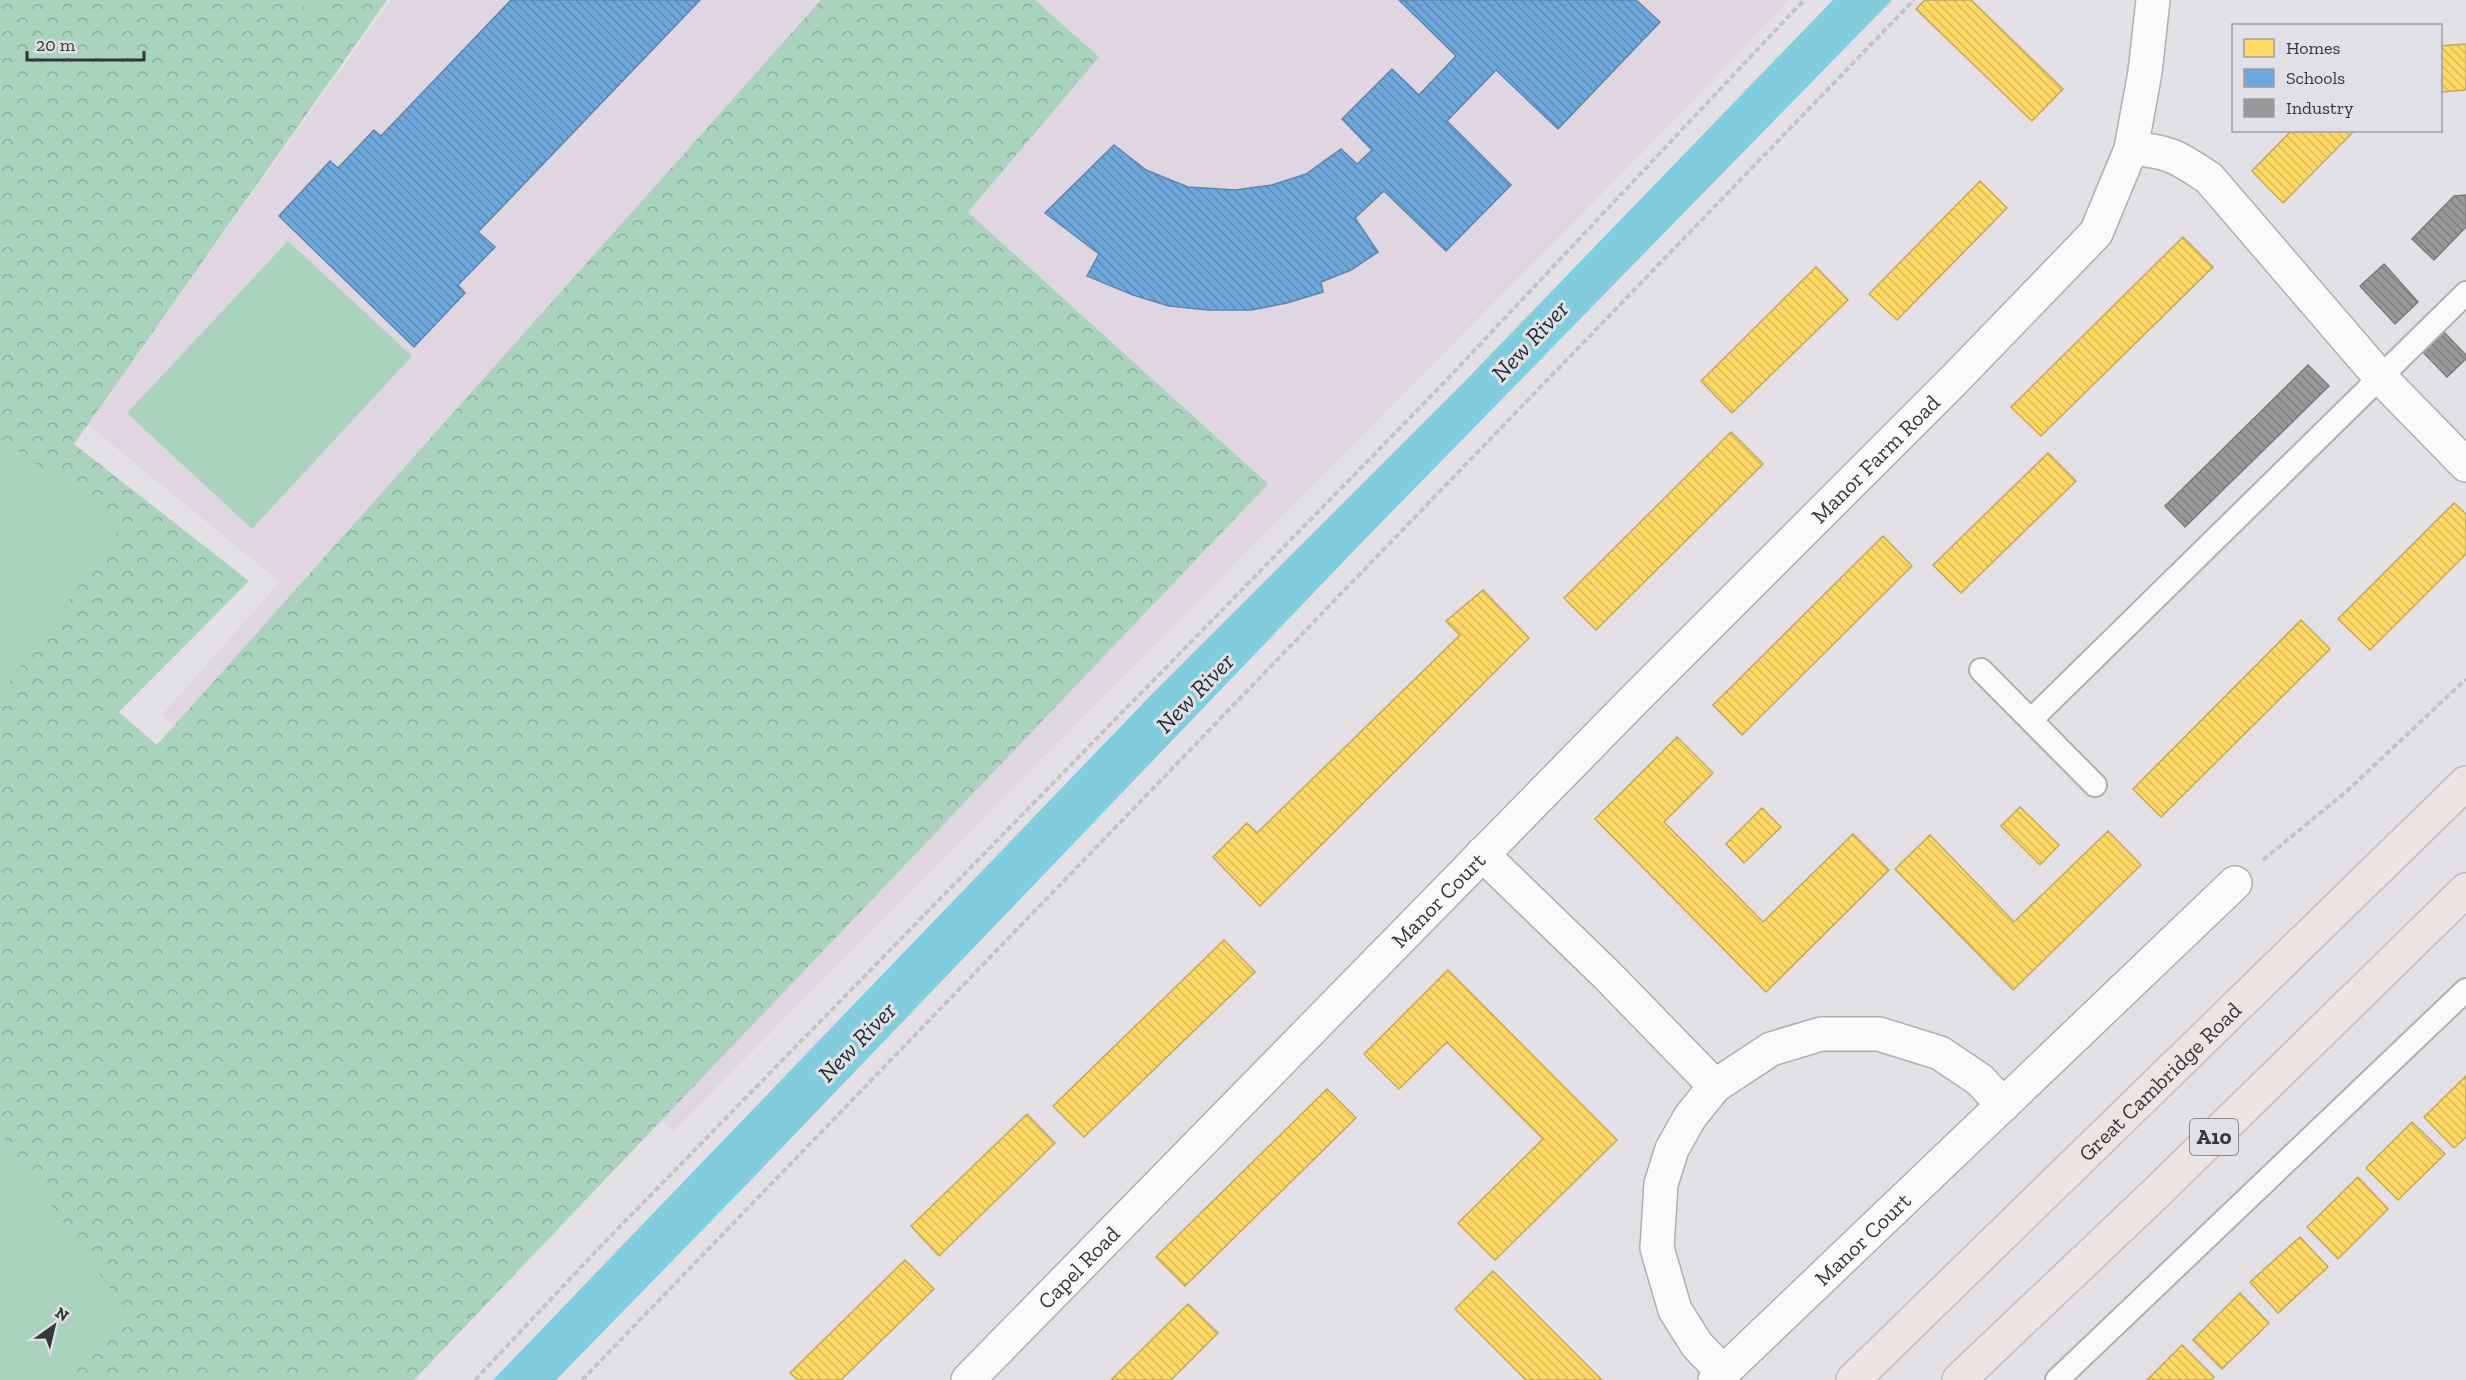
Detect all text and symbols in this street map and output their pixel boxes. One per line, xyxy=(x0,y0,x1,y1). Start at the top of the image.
scale bar xyxy=(27,24,144,62)
legend xyxy=(2232,24,2442,132)
text: 20 m xyxy=(36,34,76,56)
text: Homes xyxy=(2286,37,2340,59)
text: Schools xyxy=(2286,67,2345,89)
text: Industry xyxy=(2286,97,2354,119)
water label: New River xyxy=(1485,294,1575,387)
street label: Manor Farm Road xyxy=(1806,389,1946,529)
water label: New River xyxy=(1150,646,1240,739)
street label: Manor Court xyxy=(1386,846,1492,954)
water label: New River xyxy=(812,995,902,1088)
street label: Great Cambridge Road xyxy=(2073,997,2247,1167)
road number: A10 xyxy=(2190,1119,2238,1155)
street label: Manor Court xyxy=(1809,1187,1917,1292)
street label: Capel Road xyxy=(1032,1220,1125,1315)
north arrow xyxy=(24,1296,84,1356)
text: N xyxy=(52,1303,72,1325)

